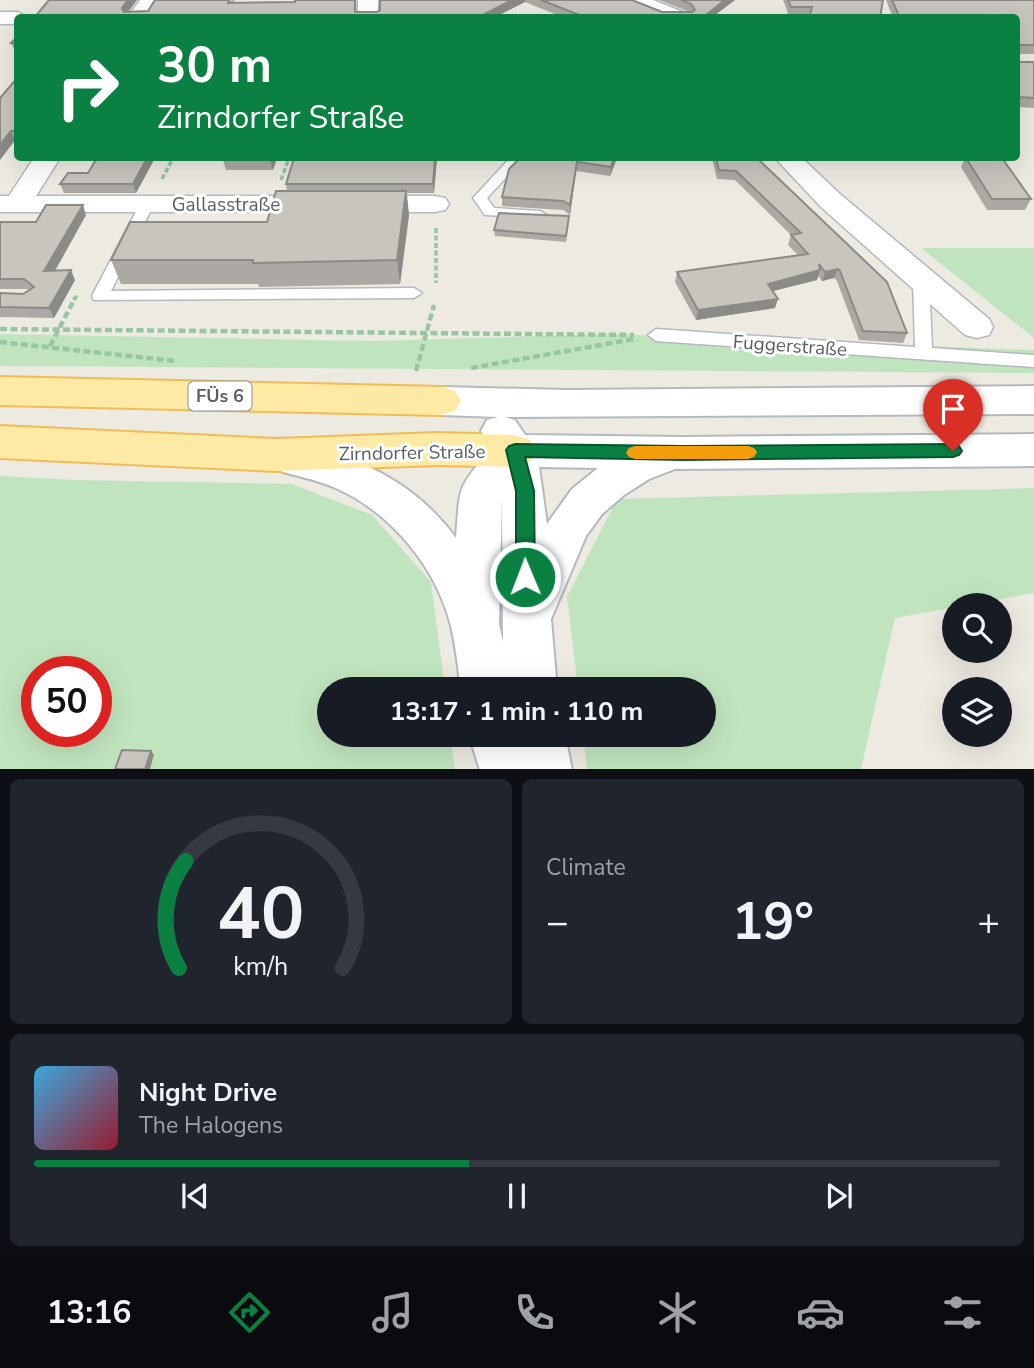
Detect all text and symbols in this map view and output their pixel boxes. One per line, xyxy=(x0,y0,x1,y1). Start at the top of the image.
text: 30 m xyxy=(157,32,272,99)
icon: right xyxy=(42,42,133,133)
text: Zirndorfer Straße xyxy=(157,96,404,139)
street label: Gallasstraße xyxy=(172,192,280,218)
street label: Fuggerstraße xyxy=(732,329,848,363)
pin xyxy=(923,379,983,451)
road number: FÜs 6 xyxy=(188,382,252,410)
icon: arrive xyxy=(934,390,972,428)
street label: Zirndorfer Straße xyxy=(338,439,486,467)
position arrow xyxy=(488,540,562,614)
map controls xyxy=(942,593,1012,747)
button: search xyxy=(942,593,1012,663)
speed limit sign: 50 xyxy=(21,656,112,747)
button: layers xyxy=(942,677,1012,747)
text: 13:17 · 1 min · 110 m xyxy=(390,694,643,729)
text: Climate xyxy=(546,852,626,883)
text: 40 xyxy=(217,864,305,964)
text: 19° xyxy=(732,886,814,957)
text: − xyxy=(546,897,569,948)
text: + xyxy=(977,897,1000,948)
text: km/h xyxy=(233,949,289,983)
text: Night Drive xyxy=(139,1075,277,1110)
text: The Halogens xyxy=(139,1110,283,1141)
icon: previous xyxy=(176,1177,214,1215)
icon: pause xyxy=(498,1177,536,1215)
icon: next xyxy=(820,1177,858,1215)
icon: directions xyxy=(225,1288,274,1337)
icon: music xyxy=(368,1288,417,1337)
icon: phone xyxy=(510,1288,559,1337)
icon: climate xyxy=(653,1288,702,1337)
icon: car xyxy=(796,1288,845,1337)
icon: filters xyxy=(938,1288,987,1337)
text: 13:16 xyxy=(47,1291,132,1334)

